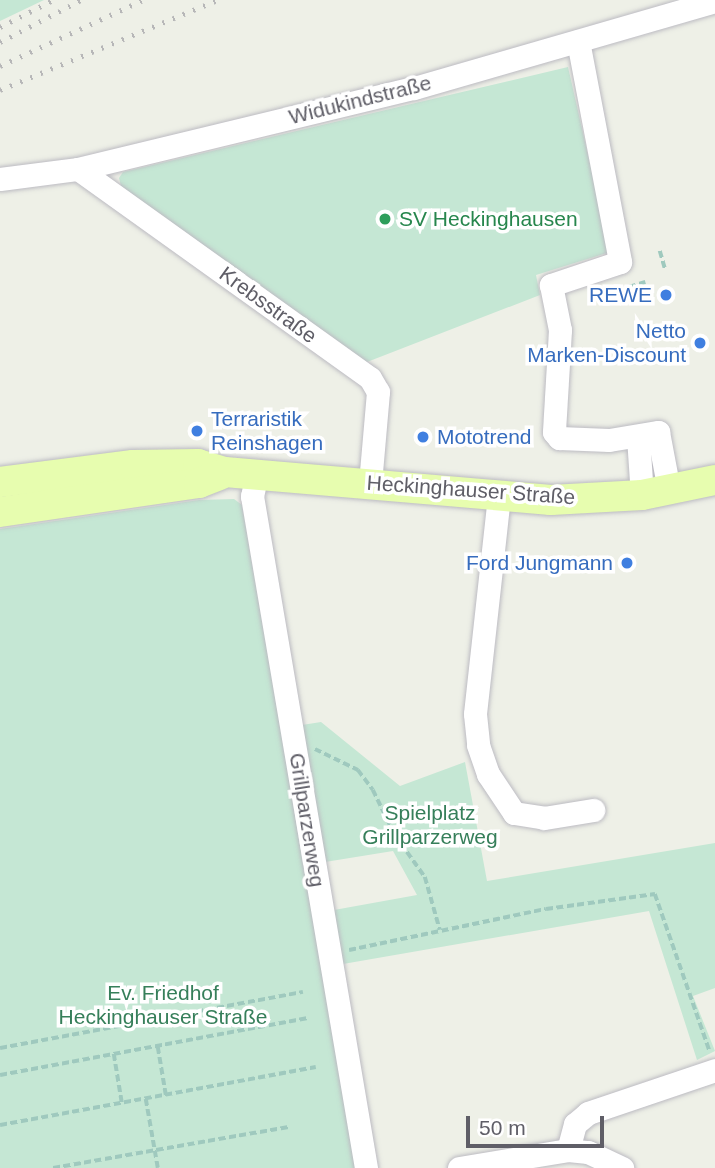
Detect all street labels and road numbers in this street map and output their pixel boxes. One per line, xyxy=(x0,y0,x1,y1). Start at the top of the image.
street label: Widukindstraße xyxy=(286,70,434,130)
street label: Krebsstraße xyxy=(214,261,322,349)
street label: Heckinghauser Straße xyxy=(366,470,576,510)
street label: Grillparzerweg xyxy=(284,751,330,889)

